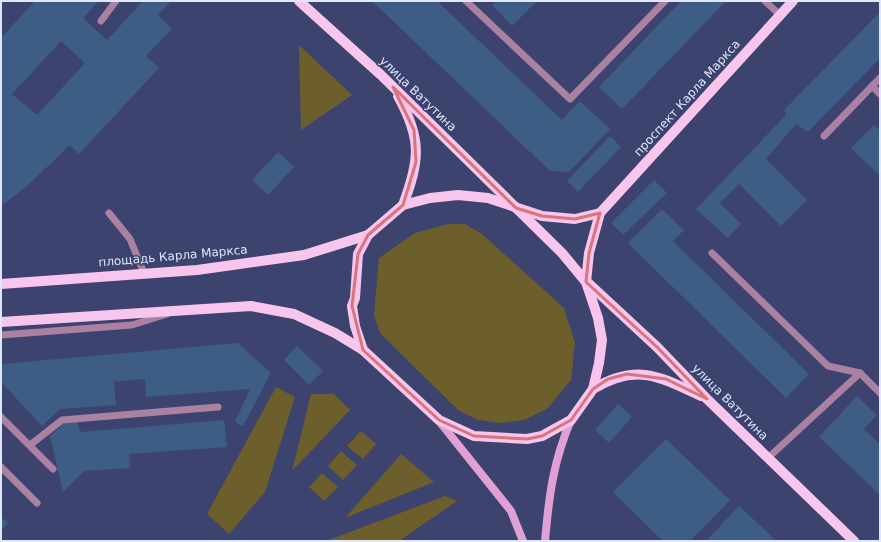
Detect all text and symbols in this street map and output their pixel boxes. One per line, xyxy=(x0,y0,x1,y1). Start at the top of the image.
street label: проспект Карла Маркса xyxy=(631,37,743,159)
street label: улица Ватутина xyxy=(377,54,459,134)
street label: площадь Карла Маркса xyxy=(98,243,248,269)
street label: улица Ватутина xyxy=(689,361,771,443)

